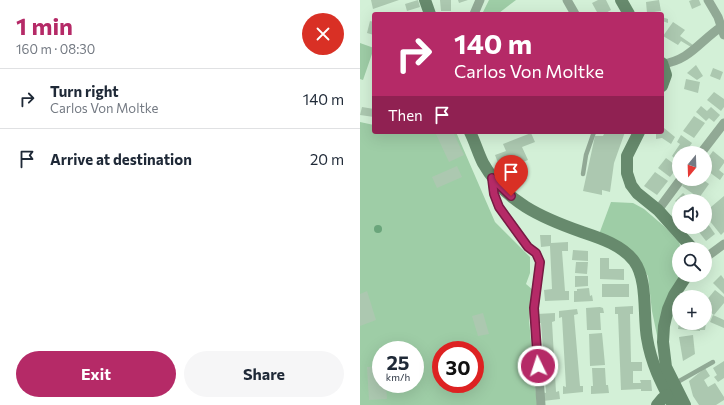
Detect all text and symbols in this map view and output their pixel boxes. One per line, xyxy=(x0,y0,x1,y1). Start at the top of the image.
text: 1 min xyxy=(16,11,73,40)
button: close xyxy=(302,13,344,55)
text: 140 m xyxy=(454,26,532,60)
icon: right xyxy=(388,28,440,80)
text: 160 m · 08:30 xyxy=(16,41,95,57)
text: Carlos Von Moltke xyxy=(454,60,604,82)
text: Turn right xyxy=(50,82,119,100)
icon: right xyxy=(16,88,38,110)
text: 140 m xyxy=(303,90,344,108)
text: Carlos Von Moltke xyxy=(50,100,158,116)
icon: arrive xyxy=(431,104,453,126)
text: Then xyxy=(388,106,423,124)
north arrow xyxy=(672,146,712,186)
map controls xyxy=(672,146,712,330)
icon: arrive xyxy=(16,148,38,170)
text: Arrive at destination xyxy=(50,150,192,168)
text: 20 m xyxy=(310,150,344,168)
pin xyxy=(494,155,528,196)
icon: arrive xyxy=(500,161,522,183)
button: sound xyxy=(672,194,712,234)
button: search xyxy=(672,242,712,282)
button: + xyxy=(672,290,712,330)
speed limit sign: 30 xyxy=(432,341,484,393)
position arrow xyxy=(517,345,559,387)
text: 25 xyxy=(386,350,410,374)
button: Exit xyxy=(16,351,176,397)
button: Share xyxy=(184,351,344,397)
text: km/h xyxy=(386,371,410,383)

